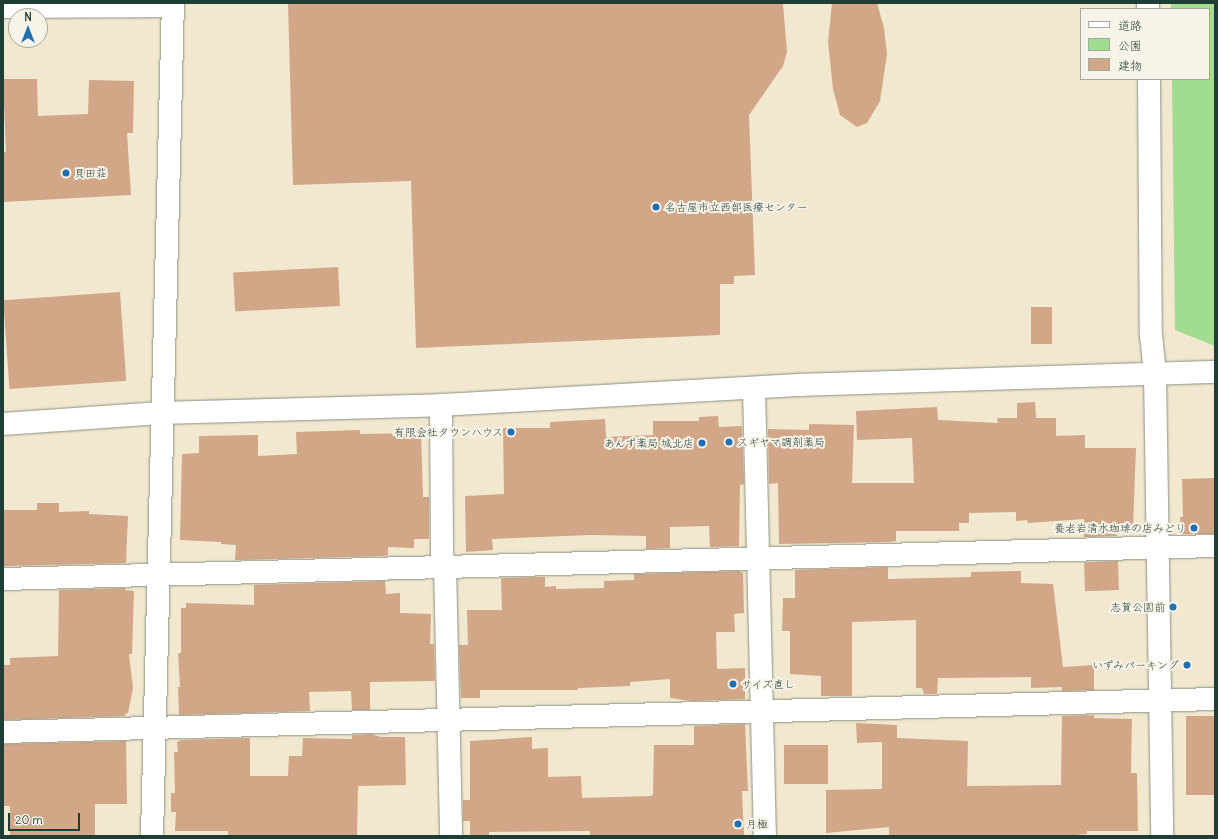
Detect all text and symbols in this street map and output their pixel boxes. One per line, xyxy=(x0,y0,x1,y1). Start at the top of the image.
north arrow xyxy=(8,8,48,48)
legend xyxy=(1080,8,1210,80)
text: N xyxy=(24,10,32,24)
text: 道路 xyxy=(1118,18,1142,33)
text: 公園 xyxy=(1118,38,1142,53)
text: 建物 xyxy=(1118,58,1142,73)
place label: 貝田荘 xyxy=(74,166,107,180)
marker: 貝田荘 xyxy=(61,168,71,178)
place label: 名古屋市立西部医療センター xyxy=(665,200,808,214)
marker: 名古屋市立西部医療センター xyxy=(650,201,662,213)
place label: 有限会社タウンハウス xyxy=(393,425,503,439)
marker: 有限会社タウンハウス xyxy=(506,427,516,437)
place label: スギヤマ調剤薬局 xyxy=(737,435,825,449)
place label: あんず薬局 城北店 xyxy=(603,436,694,450)
marker: スギヤマ調剤薬局 xyxy=(724,437,734,447)
marker: あんず薬局 城北店 xyxy=(697,438,707,448)
place label: 養老岩清水珈琲の店みどり xyxy=(1054,521,1186,535)
marker: 養老岩清水珈琲の店みどり xyxy=(1189,523,1199,533)
place label: 志賀公園前 xyxy=(1110,600,1165,614)
marker: 志賀公園前 xyxy=(1168,602,1178,612)
place label: いずみパーキング xyxy=(1091,658,1179,672)
marker: いずみパーキング xyxy=(1182,660,1192,670)
place label: サイズ直し xyxy=(741,677,796,691)
marker: サイズ直し xyxy=(728,679,738,689)
scale bar xyxy=(10,805,82,831)
text: 20 m xyxy=(15,812,43,827)
place label: 月極 xyxy=(746,817,768,831)
marker: 月極 xyxy=(733,819,743,829)

